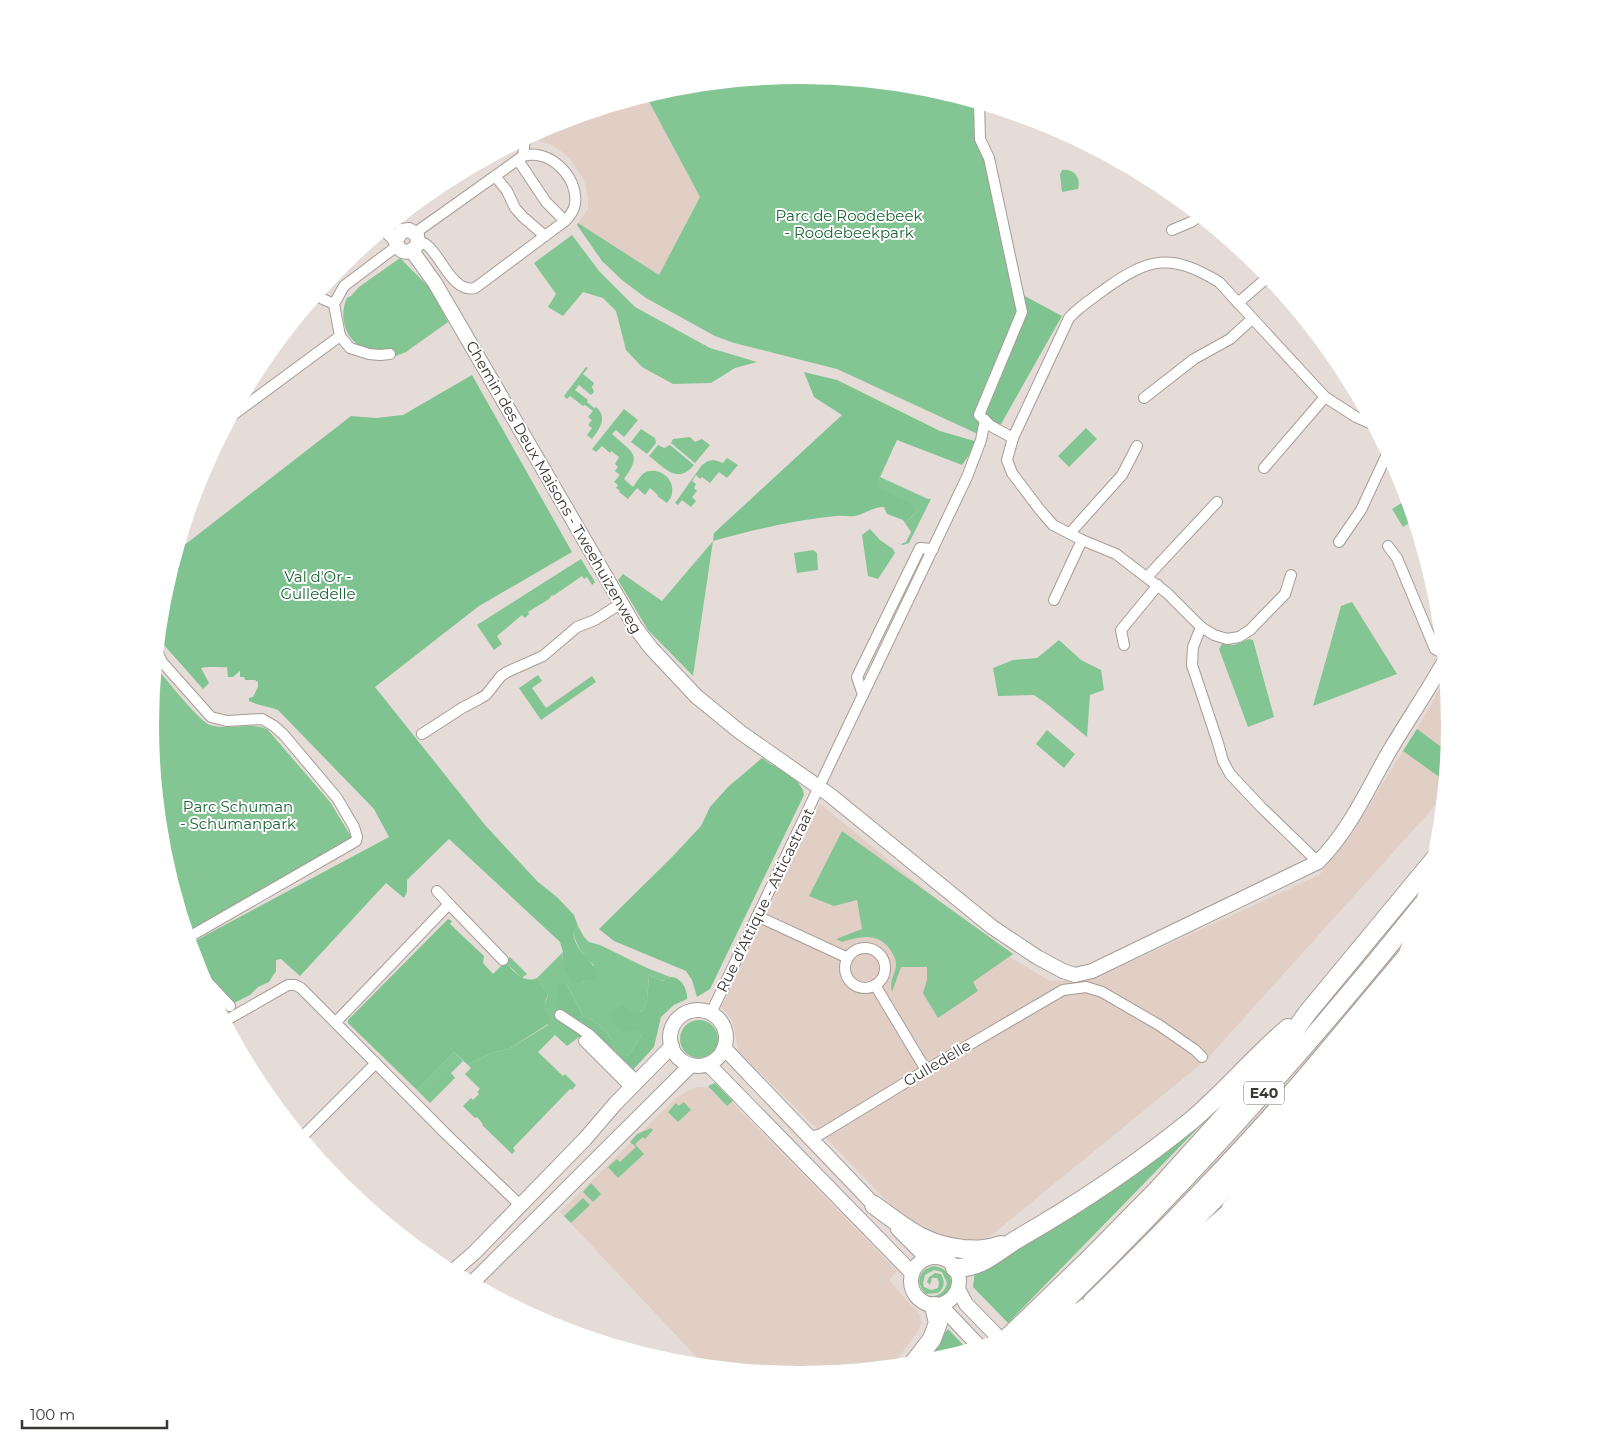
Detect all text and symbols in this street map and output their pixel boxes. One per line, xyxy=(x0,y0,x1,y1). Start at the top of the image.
park label: Parc de Roodebeek - Roodebeekpark xyxy=(776,206,922,242)
street label: Chemin des Deux Maisons - Tweehuizenweg xyxy=(462,337,646,637)
park label: Val d'Or - Gulledelle xyxy=(280,567,356,603)
park label: Parc Schuman - Schumanpark xyxy=(180,797,296,833)
street label: Rue d'Attique - Atticastraat xyxy=(712,805,818,995)
street label: Gulledelle xyxy=(900,1035,974,1091)
road number: E40 xyxy=(1244,1082,1284,1104)
scale bar xyxy=(22,1398,168,1430)
text: 100 m xyxy=(30,1405,75,1424)

